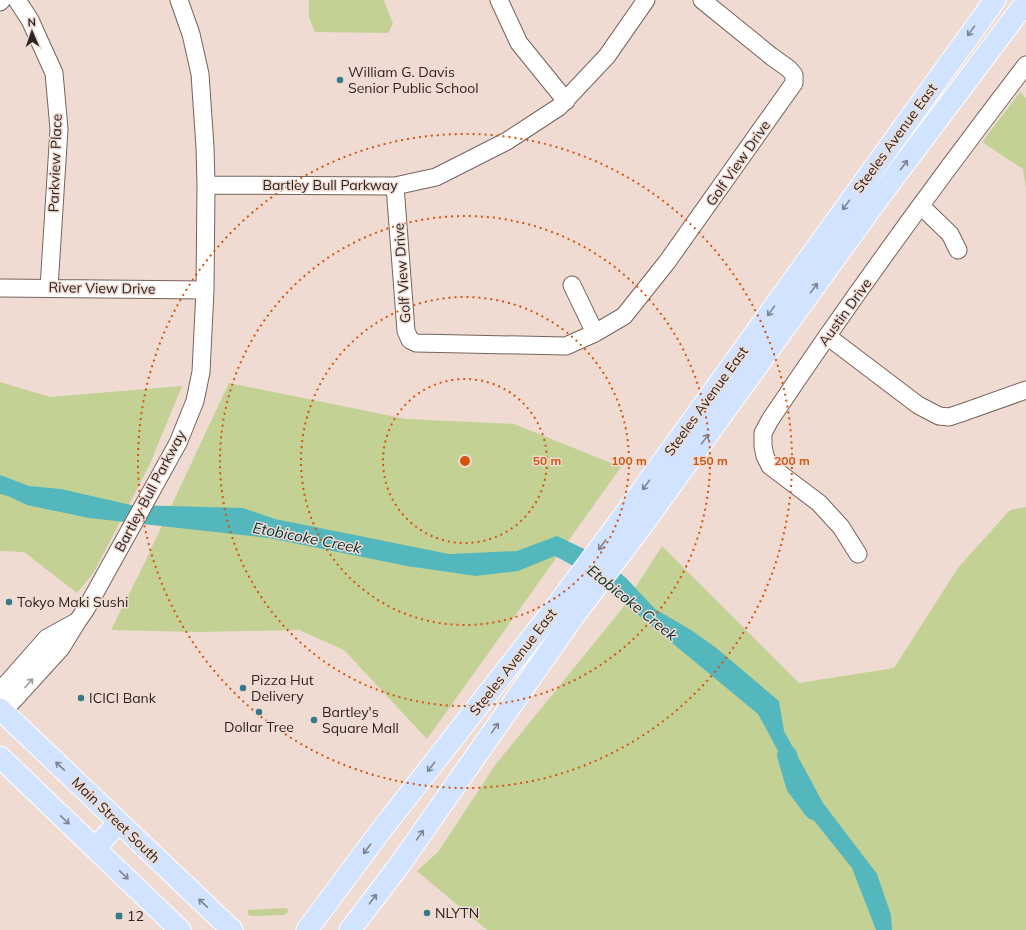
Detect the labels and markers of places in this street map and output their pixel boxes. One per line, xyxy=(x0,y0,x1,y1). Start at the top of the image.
place label: William G. Davis Senior Public School xyxy=(348,63,479,97)
marker: William G. Davis Senior Public School xyxy=(335,75,345,85)
centre of rings xyxy=(458,454,472,468)
place label: Tokyo Maki Sushi xyxy=(17,593,128,611)
marker: Tokyo Maki Sushi xyxy=(4,597,14,607)
place label: Pizza Hut Delivery xyxy=(251,671,314,705)
marker: Pizza Hut Delivery xyxy=(238,683,248,693)
place label: ICICI Bank xyxy=(89,689,157,707)
marker: ICICI Bank xyxy=(76,693,86,703)
place label: Bartley's Square Mall xyxy=(322,703,399,737)
marker: Dollar Tree xyxy=(254,707,264,717)
marker: Bartley's Square Mall xyxy=(309,715,319,725)
place label: Dollar Tree xyxy=(224,718,294,736)
place label: NLYTN xyxy=(435,904,479,922)
place label: 12 xyxy=(127,907,144,925)
marker: NLYTN xyxy=(422,908,432,918)
marker: 12 xyxy=(114,911,124,921)

